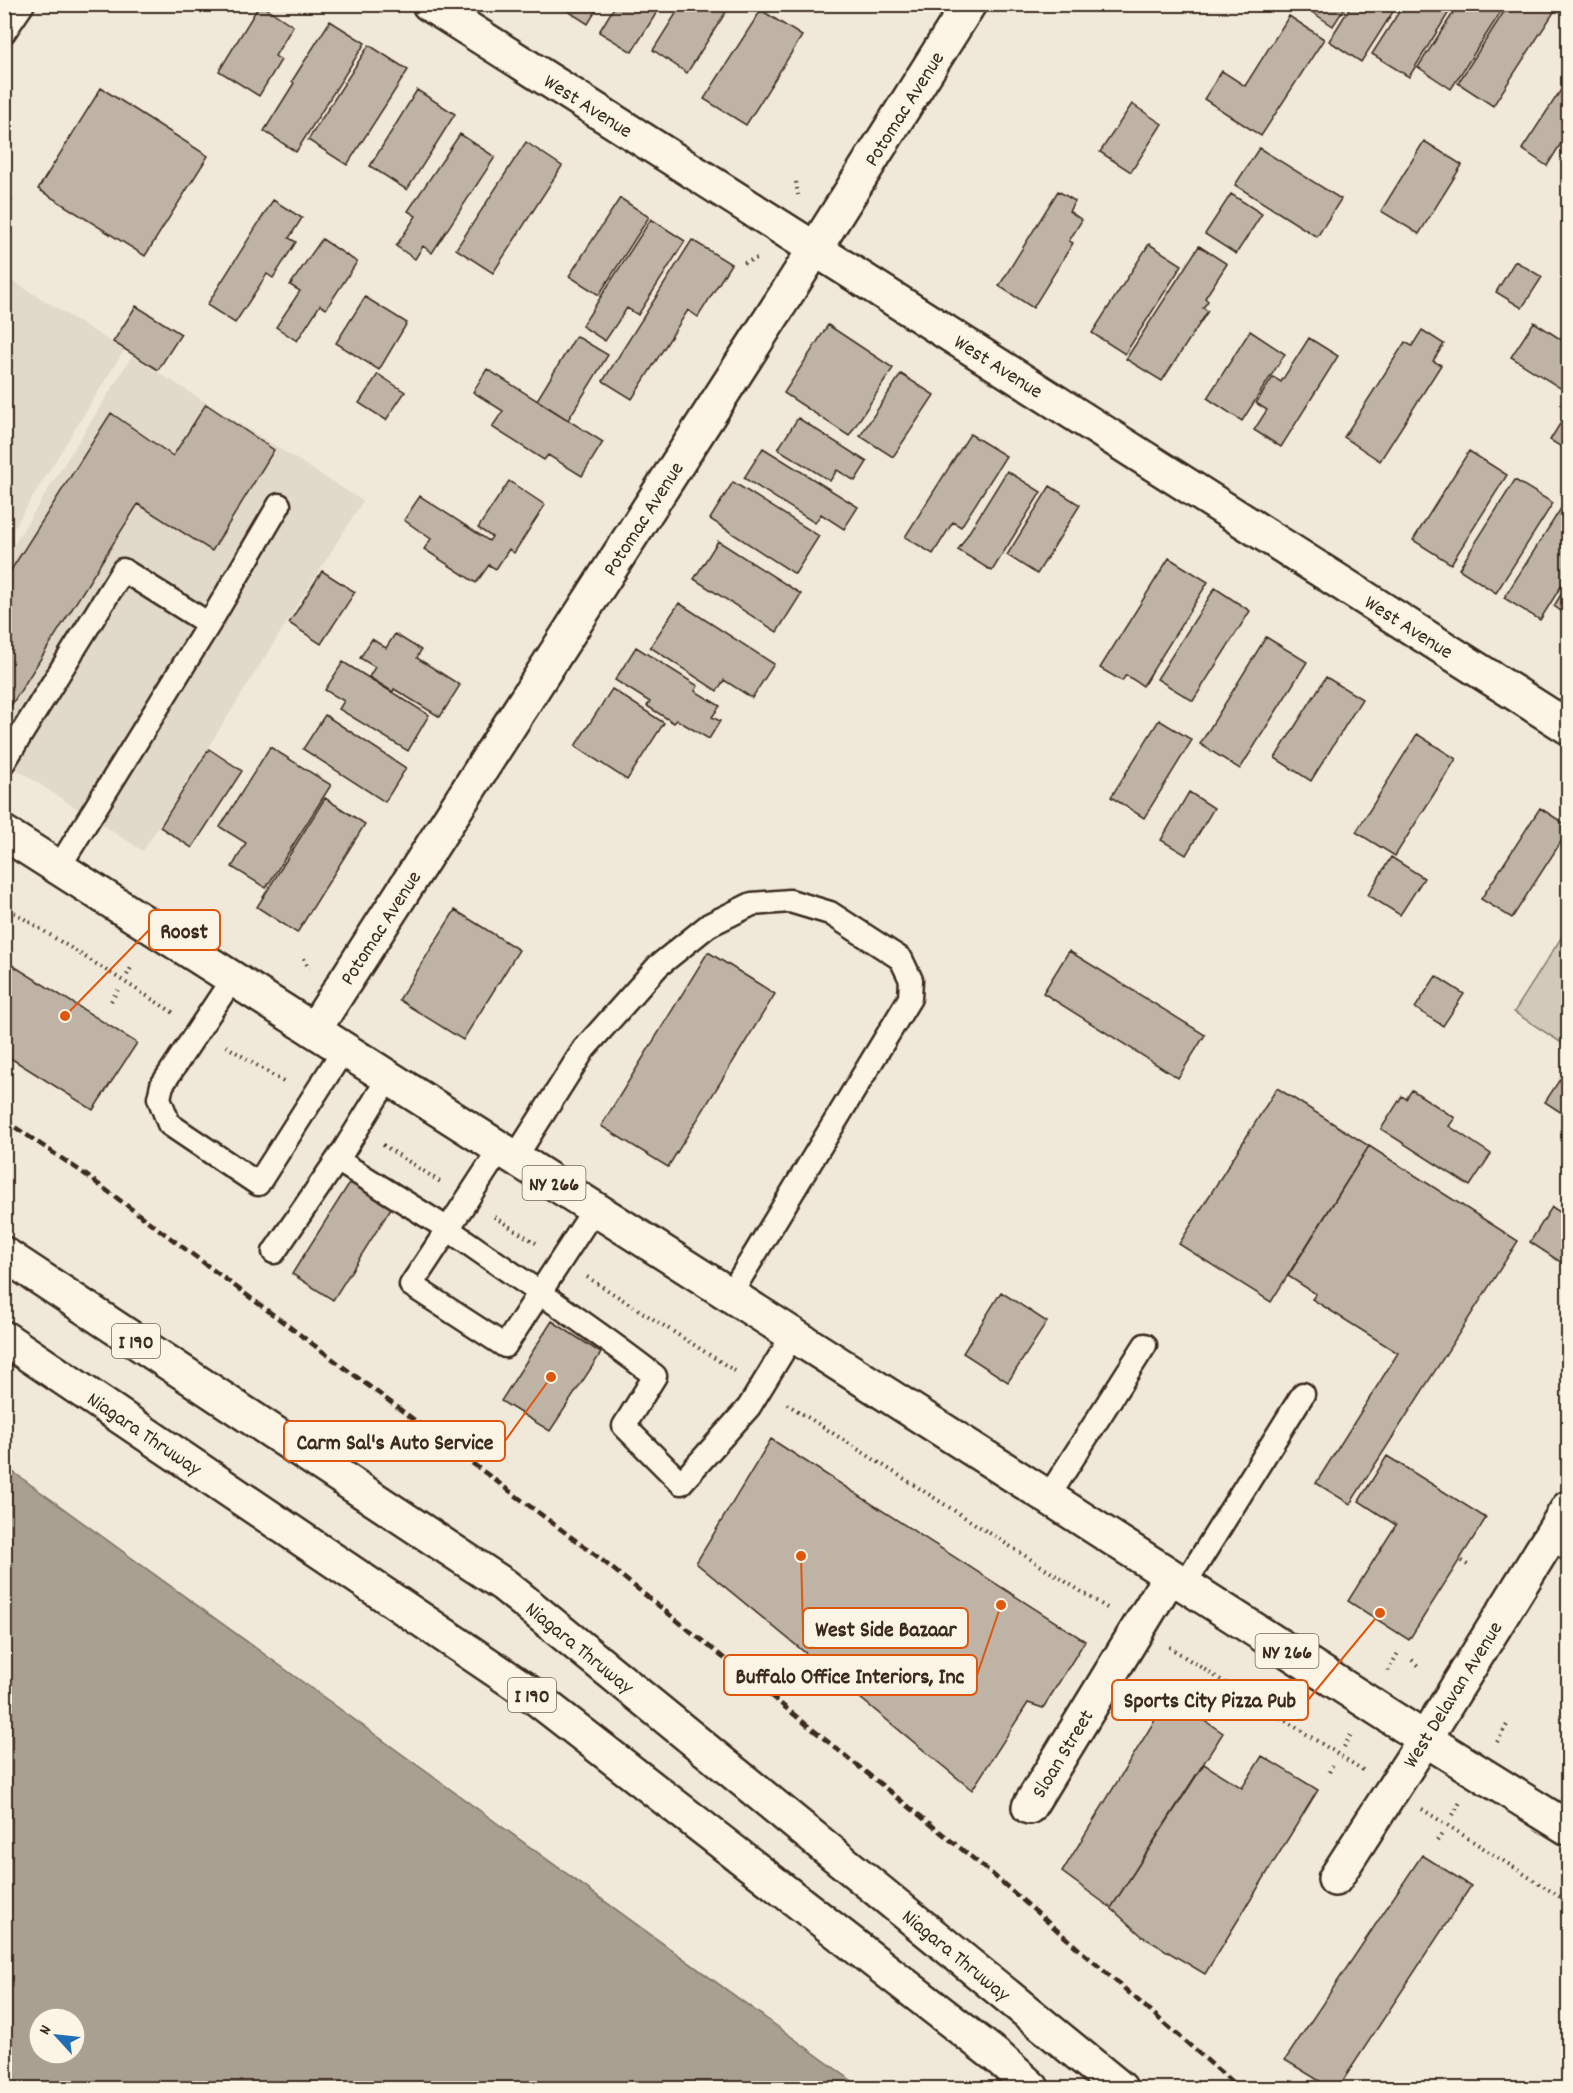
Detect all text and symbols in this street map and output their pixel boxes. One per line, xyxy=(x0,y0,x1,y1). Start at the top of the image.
street label: Potomac Avenue xyxy=(858,46,953,173)
street label: West Avenue xyxy=(537,68,637,147)
street label: West Avenue xyxy=(947,329,1048,408)
street label: Potomac Avenue xyxy=(597,457,693,583)
street label: West Avenue xyxy=(1357,589,1458,668)
street label: Potomac Avenue xyxy=(334,866,430,992)
callout: Roost xyxy=(149,910,220,950)
text: Roost xyxy=(160,918,209,949)
road number: NY 266 xyxy=(522,1166,586,1200)
road number: I 190 xyxy=(112,1324,160,1358)
street label: Niagara Thruway xyxy=(80,1386,207,1485)
callout: Carm Sal's Auto Service xyxy=(284,1421,505,1461)
text: Carm Sal's Auto Service xyxy=(296,1429,494,1460)
street label: Niagara Thruway xyxy=(518,1596,639,1703)
callout: West Side Bazaar xyxy=(803,1608,968,1648)
text: West Side Bazaar xyxy=(815,1616,958,1647)
street label: West Delavan Avenue xyxy=(1397,1616,1512,1775)
road number: NY 266 xyxy=(1256,1634,1318,1668)
callout: Buffalo Office Interiors, Inc xyxy=(724,1655,977,1695)
text: Buffalo Office Interiors, Inc xyxy=(736,1663,965,1694)
road number: I 190 xyxy=(508,1678,556,1712)
callout: Sports City Pizza Pub xyxy=(1112,1680,1308,1720)
text: Sports City Pizza Pub xyxy=(1124,1687,1297,1718)
street label: Sloan Street xyxy=(1026,1704,1103,1805)
street label: Niagara Thruway xyxy=(894,1903,1016,2011)
north arrow xyxy=(27,2006,87,2066)
text: N xyxy=(34,2021,58,2039)

